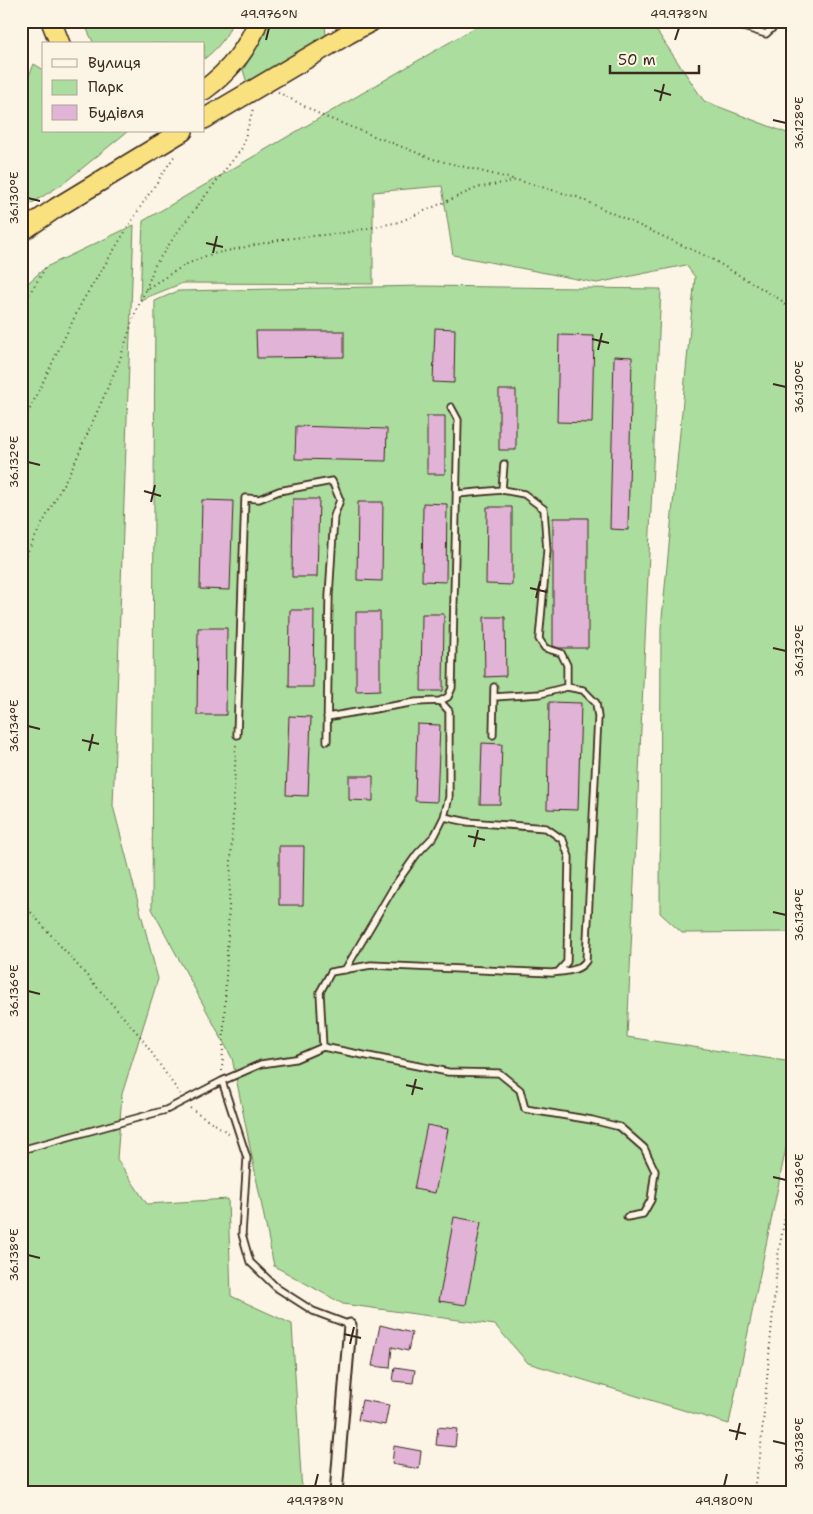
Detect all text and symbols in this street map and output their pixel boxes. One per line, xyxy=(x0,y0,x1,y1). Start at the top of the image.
text: 49.976°N xyxy=(240,6,298,22)
text: 49.978°N xyxy=(650,6,708,22)
legend xyxy=(42,42,205,132)
scale bar xyxy=(610,42,699,74)
text: 50 m xyxy=(618,50,656,70)
text: Вулиця xyxy=(88,53,141,73)
text: Парк xyxy=(88,77,124,97)
text: 36.128°E xyxy=(791,97,807,150)
text: Будівля xyxy=(88,103,144,123)
text: 36.130°E xyxy=(6,171,22,225)
text: 36.130°E xyxy=(791,360,807,414)
text: 36.132°E xyxy=(6,436,22,488)
text: 36.132°E xyxy=(791,625,807,677)
text: 36.134°E xyxy=(6,700,22,752)
text: 36.134°E xyxy=(791,889,807,941)
text: 36.136°E xyxy=(6,964,22,1018)
text: 36.136°E xyxy=(791,1153,807,1207)
text: 36.138°E xyxy=(6,1228,22,1282)
text: 36.138°E xyxy=(791,1417,807,1471)
text: 49.978°N xyxy=(286,1493,344,1509)
text: 49.980°N xyxy=(695,1493,753,1509)

